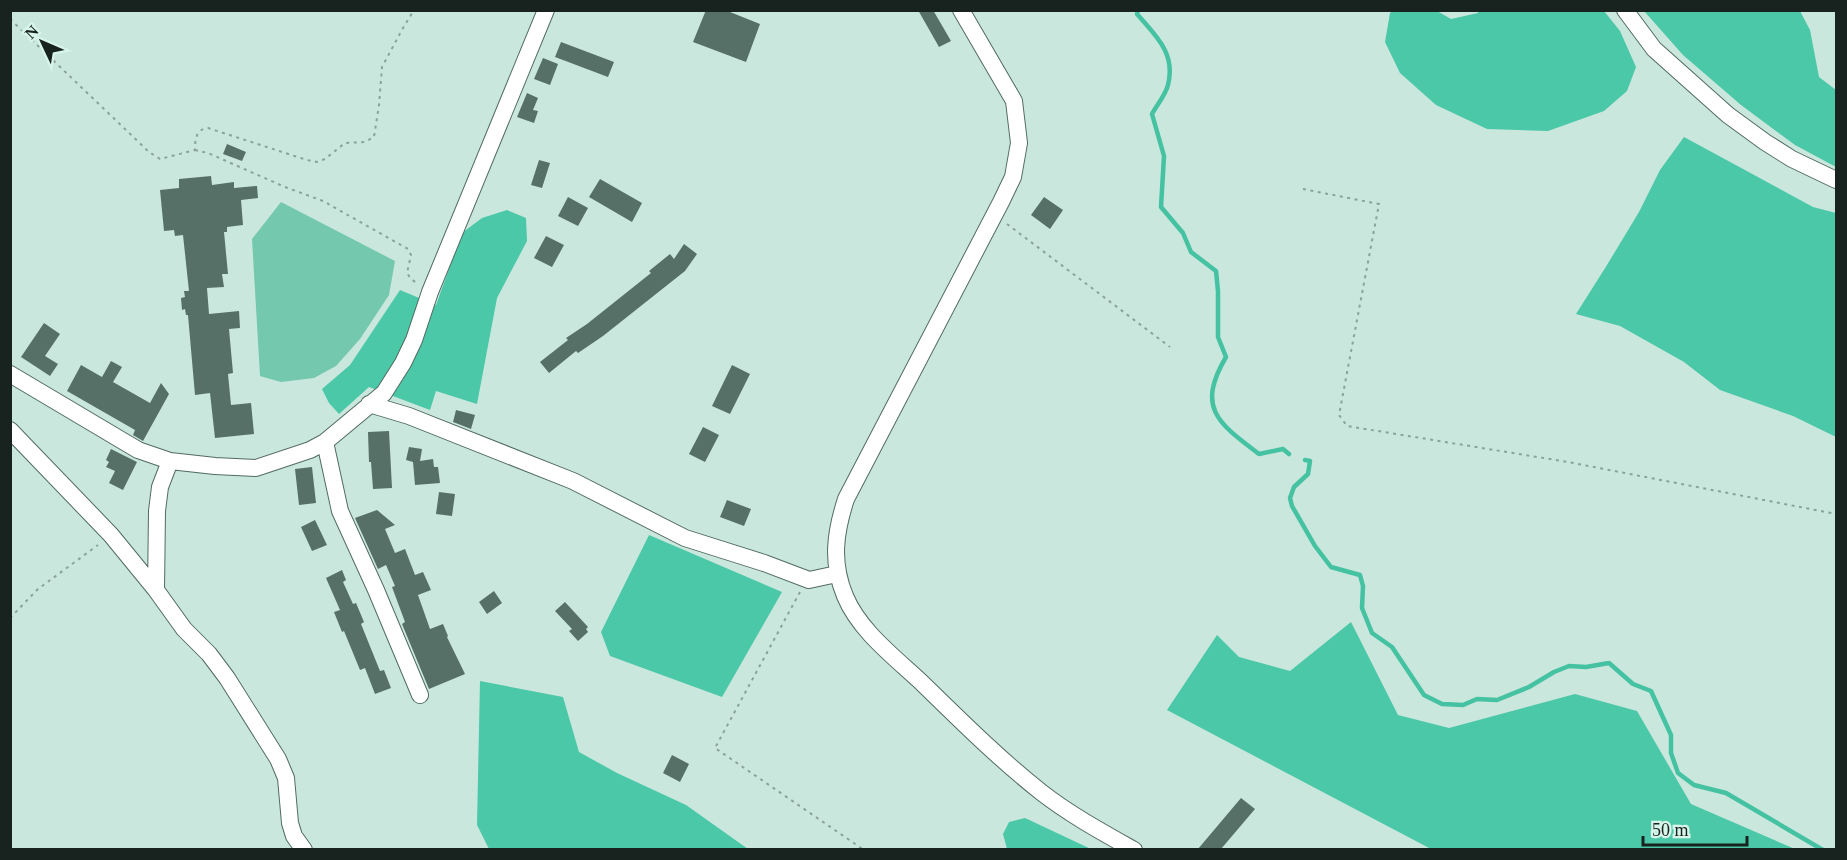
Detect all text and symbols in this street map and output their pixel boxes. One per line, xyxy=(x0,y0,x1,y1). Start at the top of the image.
north arrow xyxy=(12,12,72,72)
text: N xyxy=(21,22,42,42)
scale bar xyxy=(1643,809,1746,847)
text: 50 m xyxy=(1652,820,1689,840)

